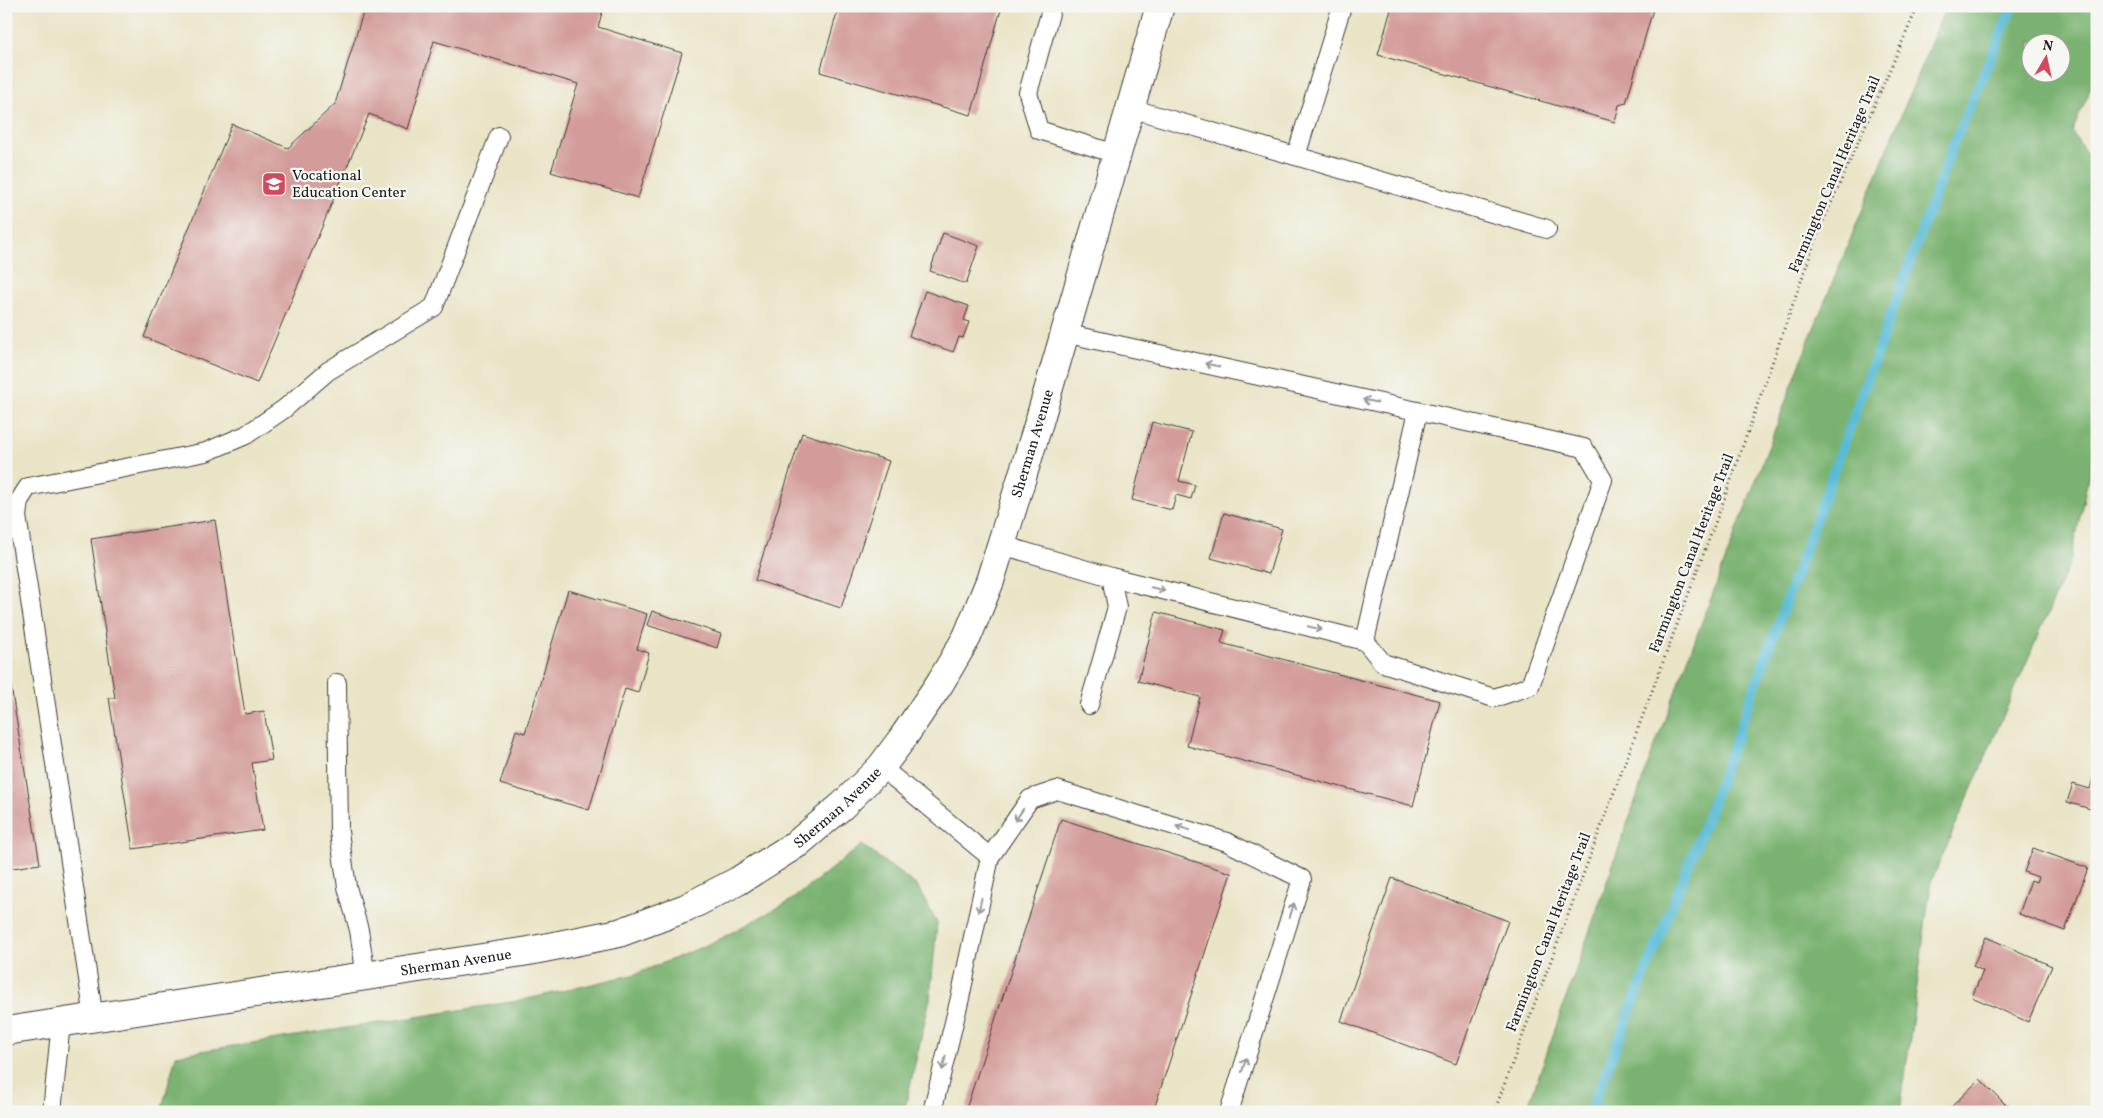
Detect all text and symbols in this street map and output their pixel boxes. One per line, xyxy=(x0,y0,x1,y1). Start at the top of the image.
north arrow xyxy=(2020,32,2070,82)
text: N xyxy=(2041,36,2054,57)
street label: Farmington Canal Heritage Trail xyxy=(1784,73,1887,276)
place label: Vocational Education Center xyxy=(292,166,406,204)
school or university icon: Vocational Education Center xyxy=(261,171,287,197)
one-way arrow xyxy=(1204,360,1220,370)
street label: Sherman Avenue xyxy=(1007,387,1060,501)
one-way arrow xyxy=(1363,395,1379,405)
street label: Farmington Canal Heritage Trail xyxy=(1645,451,1740,656)
one-way arrow xyxy=(1149,585,1165,594)
one-way arrow xyxy=(1307,624,1323,633)
street label: Sherman Avenue xyxy=(790,763,887,854)
one-way arrow xyxy=(1014,808,1024,822)
one-way arrow xyxy=(1175,823,1191,833)
street label: Farmington Canal Heritage Trail xyxy=(1502,830,1597,1035)
one-way arrow xyxy=(975,896,984,912)
one-way arrow xyxy=(1288,903,1297,918)
street label: Sherman Avenue xyxy=(399,945,513,983)
one-way arrow xyxy=(939,1055,948,1071)
one-way arrow xyxy=(1239,1058,1249,1074)

